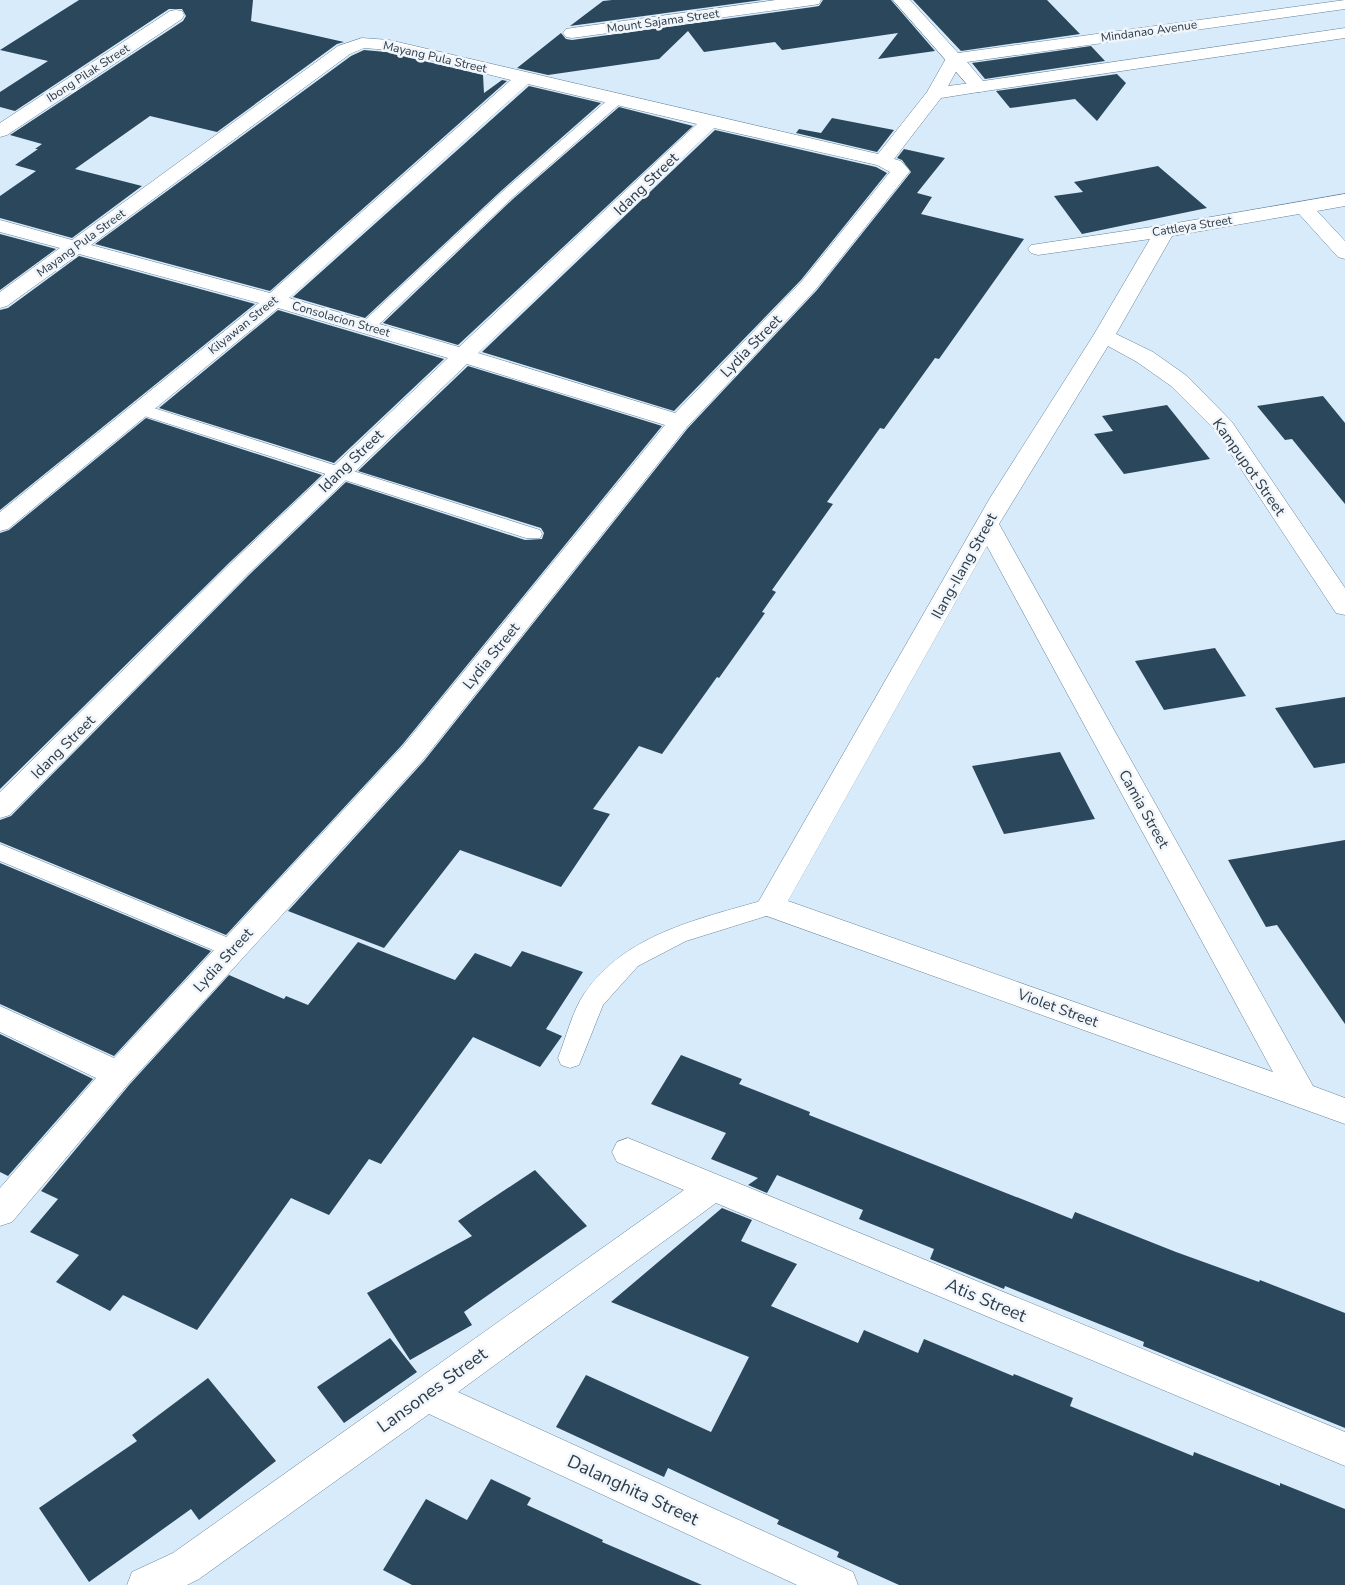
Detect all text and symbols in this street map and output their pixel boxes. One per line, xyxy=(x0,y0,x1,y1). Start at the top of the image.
street label: Mount Sajama Street xyxy=(606,5,721,37)
street label: Mindanao Avenue xyxy=(1100,16,1198,46)
street label: Mayang Pula Street xyxy=(382,37,489,77)
street label: Ibong Pilak Street xyxy=(43,40,133,106)
street label: Idang Street xyxy=(609,148,683,220)
street label: Mayang Pula Street xyxy=(33,205,129,281)
street label: Cattleya Street xyxy=(1151,212,1234,240)
street label: Kilyawan Street xyxy=(205,292,282,358)
street label: Consolacion Street xyxy=(290,297,393,341)
street label: Lydia Street xyxy=(716,310,787,382)
street label: Kampupot Street xyxy=(1208,414,1290,520)
street label: Idang Street xyxy=(314,425,388,497)
street label: Ilang-Ilang Street xyxy=(927,509,1002,623)
street label: Lydia Street xyxy=(458,618,524,693)
street label: Idang Street xyxy=(27,710,100,783)
street label: Camia Street xyxy=(1114,766,1174,852)
street label: Lydia Street xyxy=(189,923,258,996)
street label: Violet Street xyxy=(1014,984,1102,1032)
street label: Atis Street xyxy=(942,1272,1031,1328)
street label: Lansones Street xyxy=(372,1342,492,1438)
street label: Dalanghita Street xyxy=(563,1449,703,1531)

